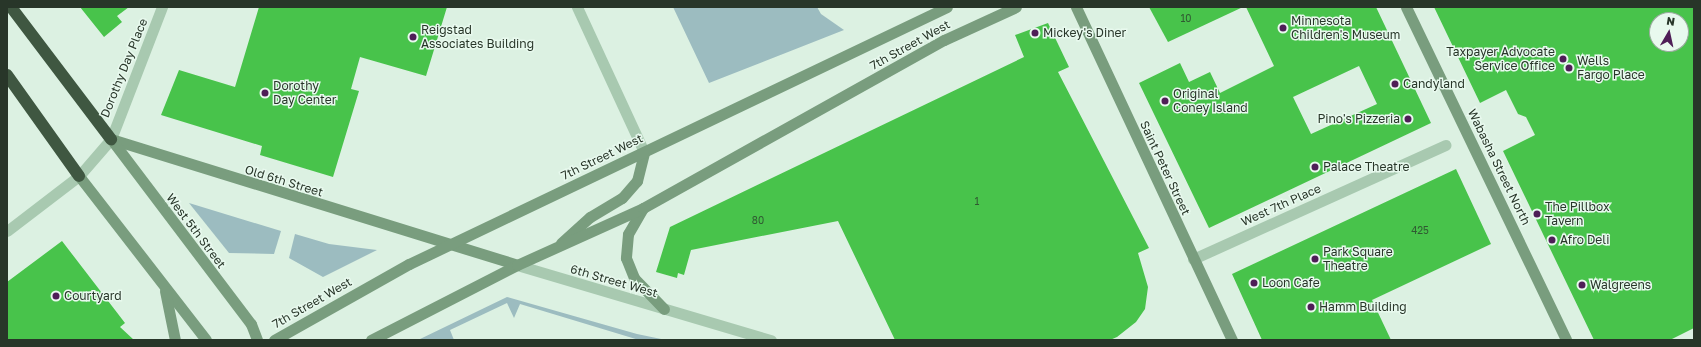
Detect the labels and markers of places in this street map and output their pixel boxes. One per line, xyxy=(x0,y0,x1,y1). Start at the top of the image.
place label: Minnesota Children's Museum xyxy=(1291,14,1400,42)
place label: Reigstad Associates Building xyxy=(421,23,534,51)
marker: Minnesota Children's Museum xyxy=(1278,23,1288,33)
place label: Mickey's Diner xyxy=(1043,26,1126,40)
marker: Mickey's Diner xyxy=(1030,28,1040,38)
marker: Reigstad Associates Building xyxy=(408,32,418,42)
place label: Taxpayer Advocate Service Office xyxy=(1446,45,1555,73)
marker: Taxpayer Advocate Service Office xyxy=(1558,54,1568,64)
place label: Wells Fargo Place xyxy=(1577,54,1645,82)
marker: Wells Fargo Place xyxy=(1564,63,1574,73)
place label: Candyland xyxy=(1403,77,1465,91)
place label: Dorothy Day Center xyxy=(273,79,336,107)
marker: Candyland xyxy=(1390,79,1400,89)
place label: Original Coney Island xyxy=(1173,87,1248,115)
marker: Dorothy Day Center xyxy=(260,88,270,98)
marker: Original Coney Island xyxy=(1160,96,1170,106)
place label: Pino's Pizzeria xyxy=(1317,112,1400,126)
marker: Pino's Pizzeria xyxy=(1403,114,1413,124)
place label: Palace Theatre xyxy=(1323,160,1409,174)
marker: Palace Theatre xyxy=(1310,162,1320,172)
place label: The Pillbox Tavern xyxy=(1545,200,1609,228)
marker: The Pillbox Tavern xyxy=(1532,209,1542,219)
place label: Afro Deli xyxy=(1560,233,1609,247)
marker: Afro Deli xyxy=(1547,235,1557,245)
place label: Park Square Theatre xyxy=(1323,245,1393,273)
marker: Park Square Theatre xyxy=(1310,254,1320,264)
place label: Loon Cafe xyxy=(1262,276,1320,290)
marker: Loon Cafe xyxy=(1249,278,1259,288)
place label: Walgreens xyxy=(1590,278,1651,292)
marker: Walgreens xyxy=(1577,280,1587,290)
place label: Courtyard xyxy=(64,289,122,303)
marker: Courtyard xyxy=(51,291,61,301)
place label: Hamm Building xyxy=(1319,300,1407,314)
marker: Hamm Building xyxy=(1306,302,1316,312)

